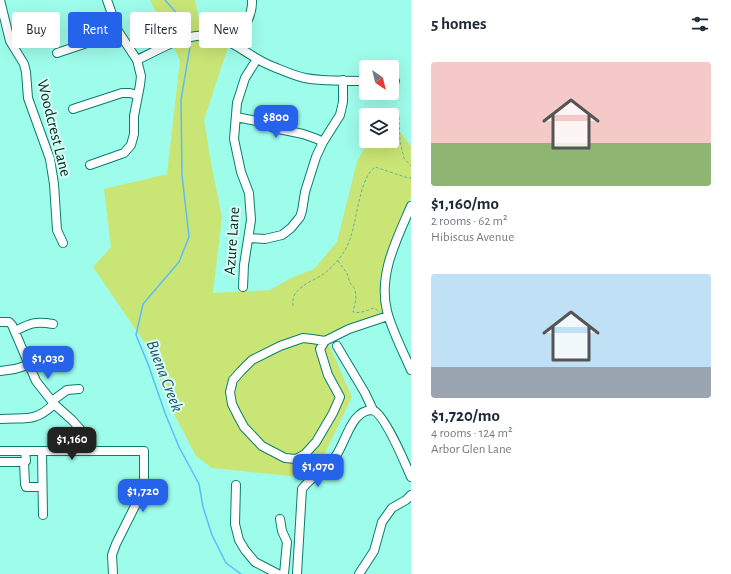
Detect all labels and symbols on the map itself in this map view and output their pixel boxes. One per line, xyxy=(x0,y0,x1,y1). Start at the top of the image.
north arrow xyxy=(359,60,399,100)
street label: Woodcrest Lane xyxy=(34,78,74,178)
pin: $800 xyxy=(252,105,300,139)
street label: Azure Lane xyxy=(222,206,242,276)
water label: Buena Creek xyxy=(144,338,186,414)
pin: $1,030 xyxy=(15,346,81,380)
pin: $1,160 xyxy=(39,427,105,461)
pin: $1,070 xyxy=(285,454,351,488)
pin: $1,720 xyxy=(110,479,176,513)

